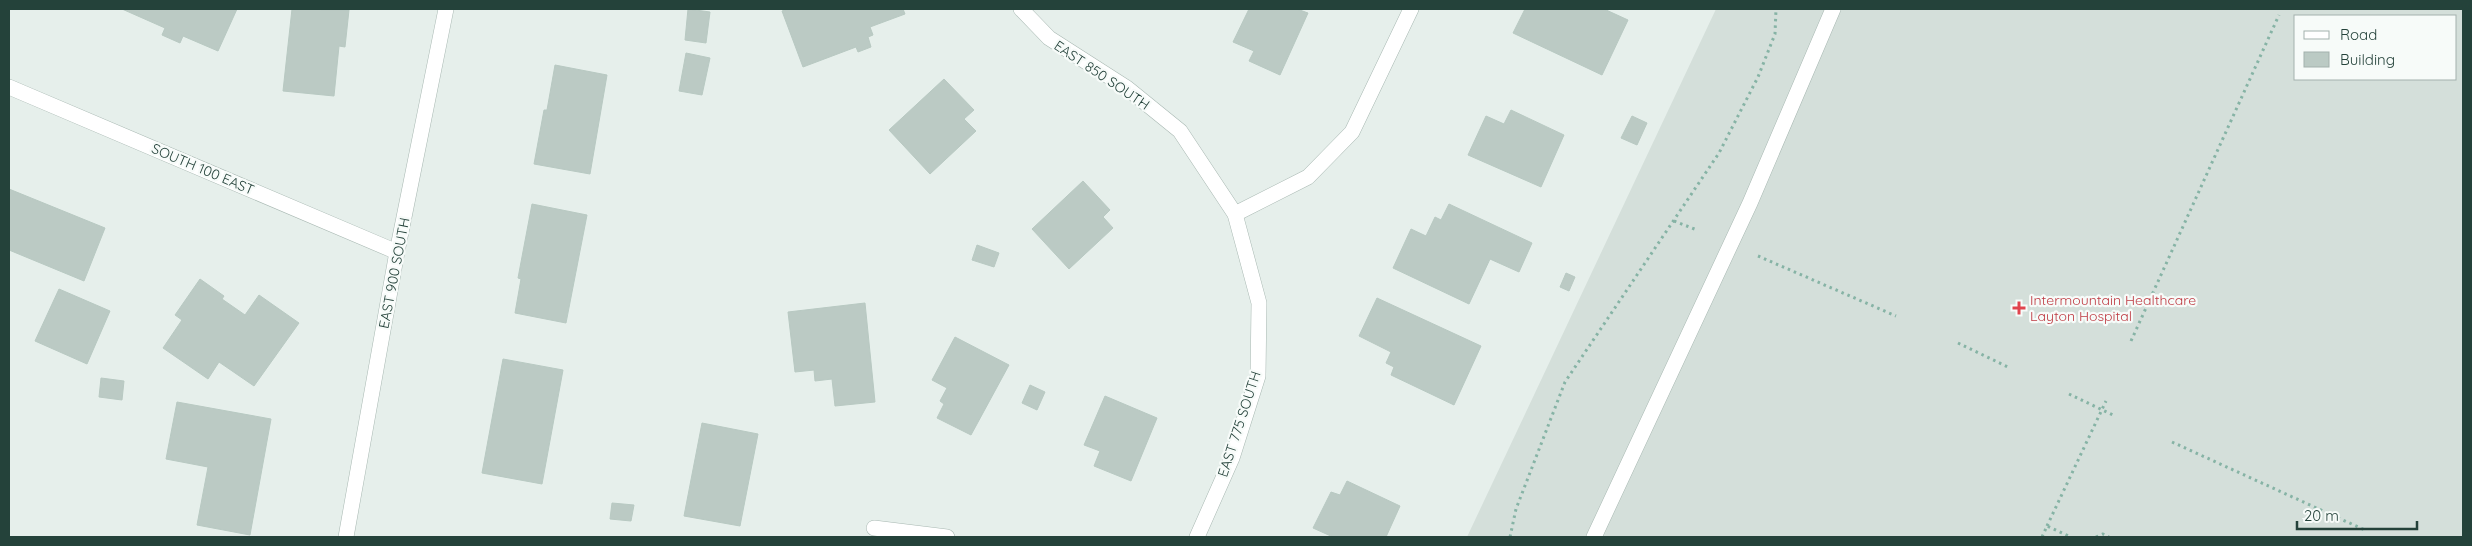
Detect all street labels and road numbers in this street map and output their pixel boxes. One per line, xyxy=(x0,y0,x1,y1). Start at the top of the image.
street label: EAST 850 SOUTH xyxy=(1051,36,1153,114)
street label: SOUTH 100 EAST xyxy=(149,139,257,199)
street label: EAST 900 SOUTH xyxy=(374,216,414,330)
street label: EAST 775 SOUTH xyxy=(1213,369,1265,479)

